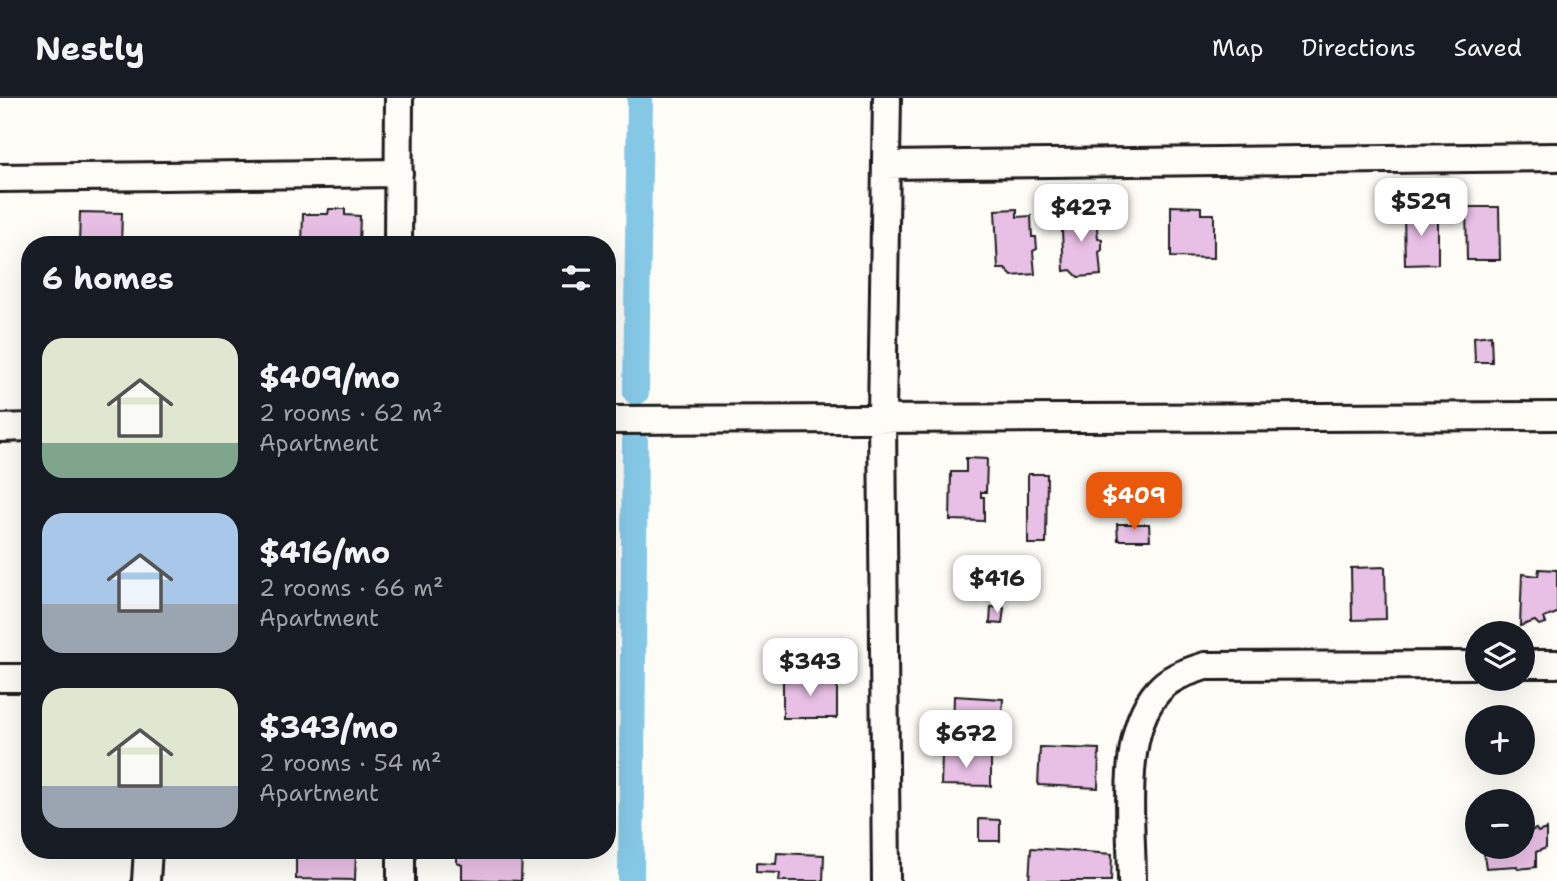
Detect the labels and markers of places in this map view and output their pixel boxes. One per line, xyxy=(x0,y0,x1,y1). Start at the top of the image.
pin: $529 xyxy=(1380,178,1462,238)
pin: $427 xyxy=(1040,184,1122,244)
pin: $409 xyxy=(1093,472,1175,532)
pin: $416 xyxy=(956,556,1038,615)
pin: $343 xyxy=(769,638,851,698)
pin: $672 xyxy=(925,710,1007,770)

